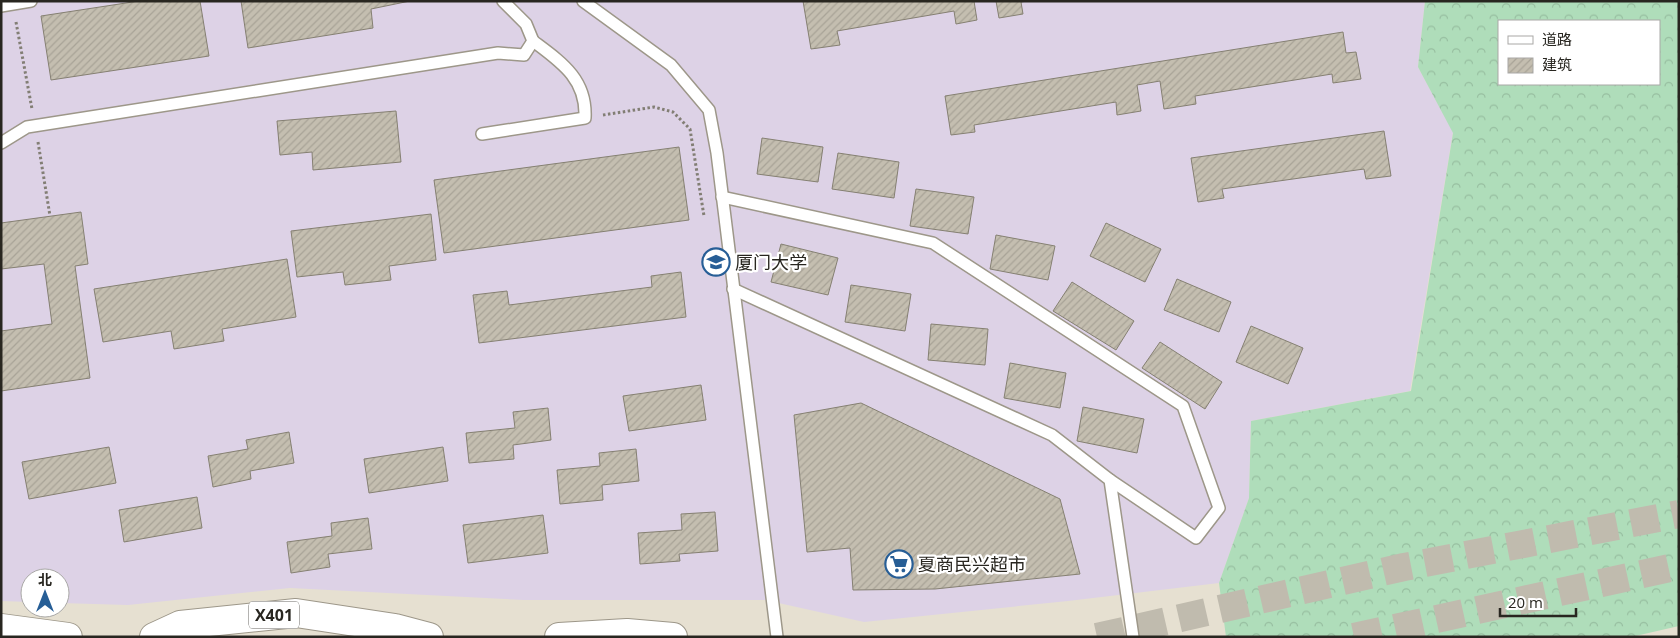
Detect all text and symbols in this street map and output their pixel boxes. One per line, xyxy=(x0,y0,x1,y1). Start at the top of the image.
legend xyxy=(1498,20,1660,85)
text: 道路 xyxy=(1542,29,1572,49)
text: 建筑 xyxy=(1542,54,1572,74)
school or university icon: 厦门大学 xyxy=(701,247,731,277)
place label: 厦门大学 xyxy=(735,250,807,274)
supermarket icon: 夏商民兴超市 xyxy=(884,549,914,579)
place label: 夏商民兴超市 xyxy=(918,552,1026,576)
north arrow xyxy=(20,568,70,618)
text: 北 xyxy=(38,570,52,589)
scale bar xyxy=(1500,586,1576,618)
text: 20 m xyxy=(1508,592,1543,612)
road number: X401 xyxy=(249,602,299,628)

